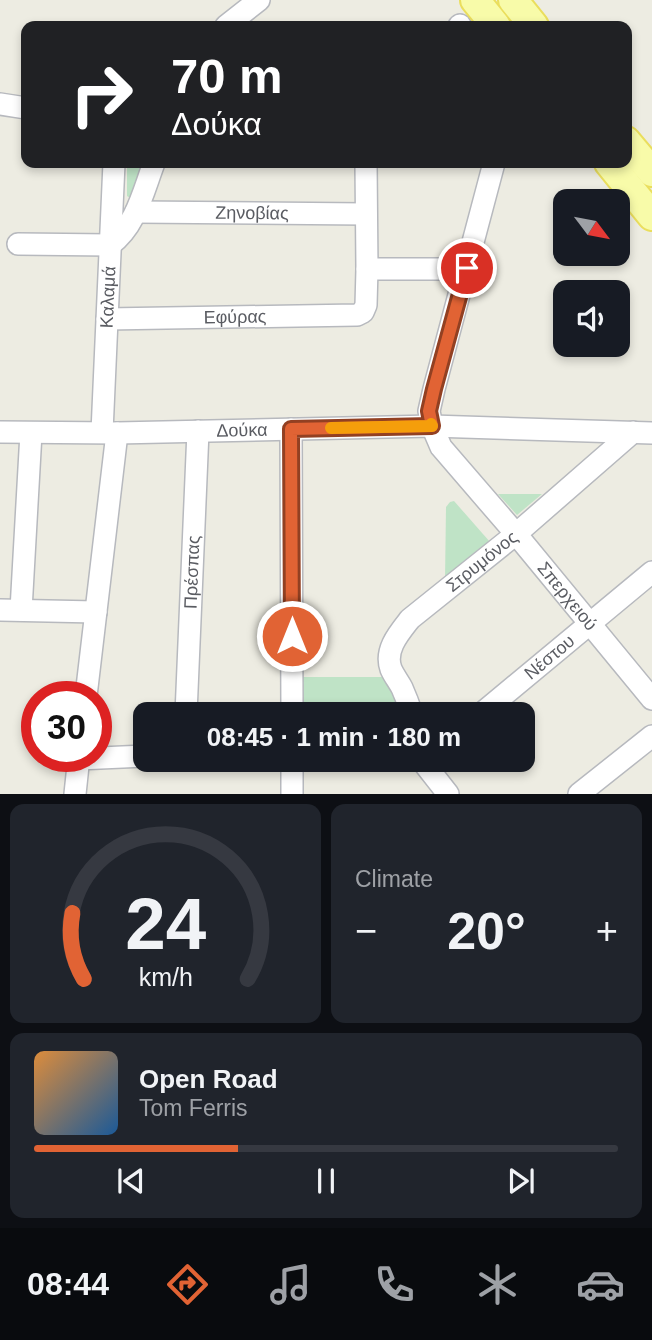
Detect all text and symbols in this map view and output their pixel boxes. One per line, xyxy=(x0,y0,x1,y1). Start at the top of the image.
icon: right xyxy=(56,49,147,140)
text: 70 m xyxy=(171,49,283,103)
text: Δούκα xyxy=(171,106,262,142)
north arrow xyxy=(553,189,630,266)
map controls xyxy=(553,189,630,357)
street label: Ζηνοβίας xyxy=(215,203,289,223)
pin xyxy=(437,238,497,298)
icon: arrive xyxy=(448,249,486,287)
street label: Καλαμά xyxy=(97,266,119,329)
button: sound xyxy=(553,280,630,357)
street label: Εφύρας xyxy=(203,306,267,327)
street label: Δούκα xyxy=(216,420,268,441)
street label: Στρυμόνος xyxy=(442,527,522,596)
street label: Πρέσπας xyxy=(180,535,204,609)
street label: Σπερχειού xyxy=(533,558,601,634)
position arrow xyxy=(255,599,329,673)
street label: Νέστου xyxy=(520,631,578,684)
speed limit sign: 30 xyxy=(21,681,112,772)
text: 08:45 · 1 min · 180 m xyxy=(207,722,461,752)
text: Climate xyxy=(355,866,433,892)
text: 24 xyxy=(125,884,206,965)
text: 20° xyxy=(447,902,526,960)
text: − xyxy=(355,910,377,952)
text: + xyxy=(596,910,618,952)
text: km/h xyxy=(138,963,193,991)
text: Open Road xyxy=(139,1064,278,1094)
text: Tom Ferris xyxy=(139,1095,248,1121)
icon: previous xyxy=(112,1162,150,1200)
icon: pause xyxy=(307,1162,345,1200)
icon: next xyxy=(502,1162,540,1200)
icon: directions xyxy=(163,1260,212,1309)
icon: music xyxy=(266,1260,315,1309)
icon: phone xyxy=(370,1260,419,1309)
icon: climate xyxy=(473,1260,522,1309)
icon: car xyxy=(576,1260,625,1309)
text: 08:44 xyxy=(27,1266,109,1302)

